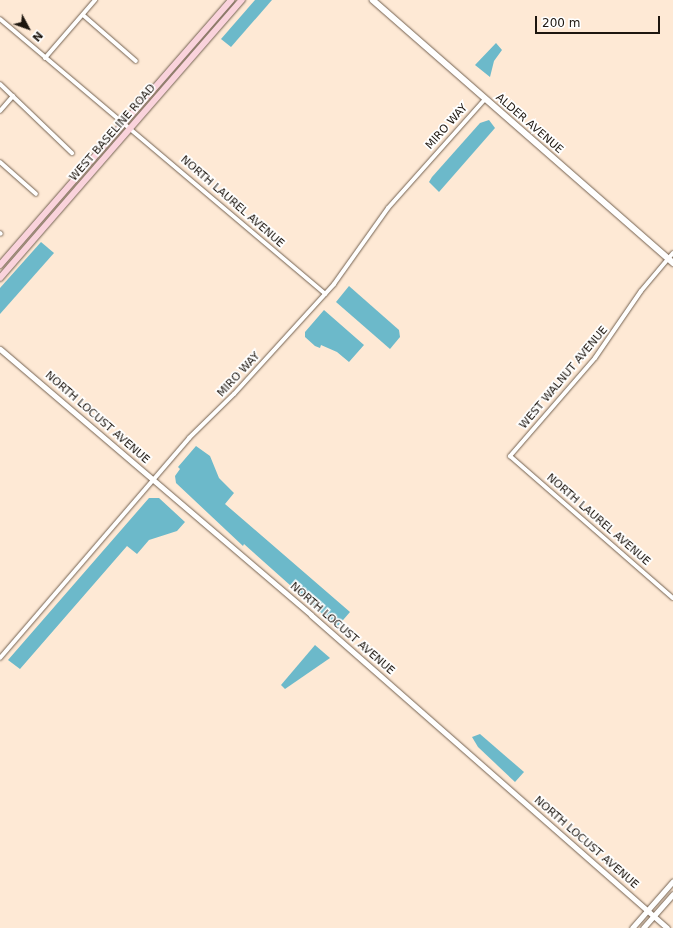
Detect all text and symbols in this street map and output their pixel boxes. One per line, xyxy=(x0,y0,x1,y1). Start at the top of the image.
north arrow xyxy=(8,8,48,48)
scale bar xyxy=(537,8,662,34)
text: 200 m xyxy=(542,16,580,30)
text: N xyxy=(30,28,45,44)
street label: WEST BASELINE ROAD xyxy=(67,82,159,184)
street label: ALDER AVENUE xyxy=(493,91,565,157)
street label: MIRO WAY xyxy=(423,102,471,152)
street label: NORTH LAUREL AVENUE xyxy=(178,153,286,251)
street label: WEST WALNUT AVENUE xyxy=(517,324,611,432)
street label: MIRO WAY xyxy=(215,350,263,400)
street label: NORTH LOCUST AVENUE xyxy=(42,369,152,467)
street label: NORTH LAUREL AVENUE xyxy=(544,471,652,569)
street label: NORTH LOCUST AVENUE xyxy=(287,580,397,678)
street label: NORTH LOCUST AVENUE xyxy=(531,794,641,892)

